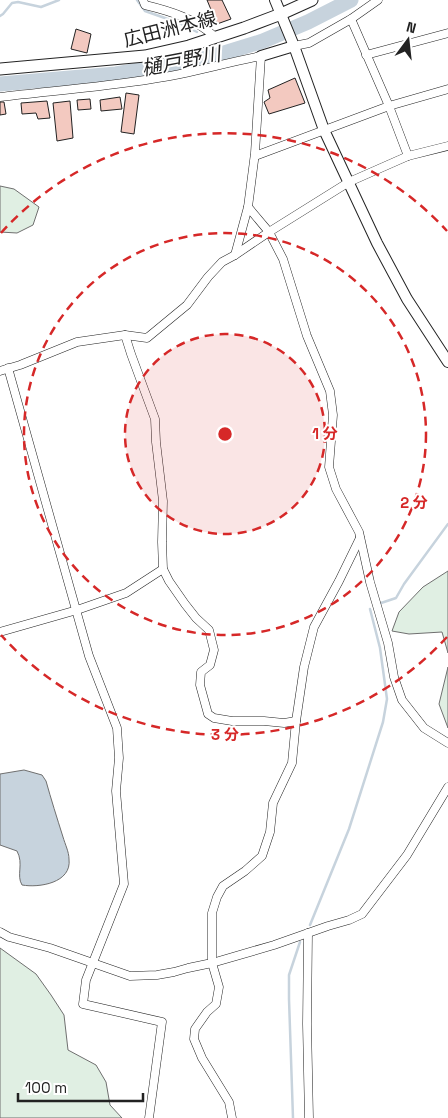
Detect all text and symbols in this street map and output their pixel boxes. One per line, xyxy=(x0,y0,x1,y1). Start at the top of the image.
street label: 広田洲本線 xyxy=(121,5,219,53)
north arrow xyxy=(383,15,433,65)
text: N xyxy=(404,18,418,37)
water label: 樋戸野川 xyxy=(139,40,225,81)
text: 1 分 xyxy=(312,424,338,443)
centre of rings xyxy=(216,425,234,443)
text: 2 分 xyxy=(400,493,428,512)
text: 3 分 xyxy=(211,725,239,744)
scale bar xyxy=(18,1070,142,1102)
text: 100 m xyxy=(25,1078,67,1097)

